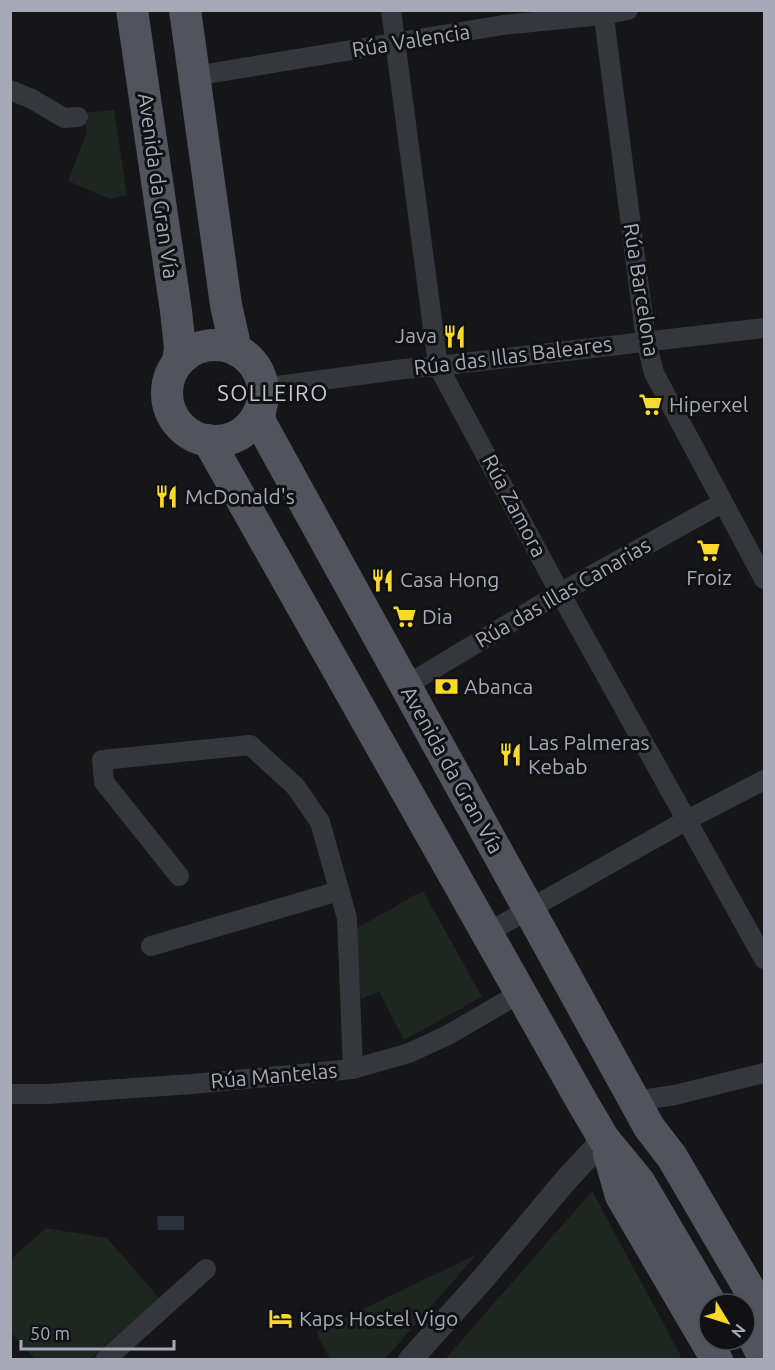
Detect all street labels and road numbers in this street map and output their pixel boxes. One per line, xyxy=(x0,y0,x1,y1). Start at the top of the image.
street label: Rúa Valencia xyxy=(350,19,472,61)
street label: Avenida da Gran Vía xyxy=(134,91,184,280)
street label: Rúa Barcelona xyxy=(620,221,664,358)
street label: Rúa das Illas Baleares xyxy=(412,331,613,379)
street label: Rúa Zamora xyxy=(478,450,552,561)
street label: Rúa das Illas Canarias xyxy=(471,532,654,652)
street label: Avenida da Gran Vía xyxy=(397,682,509,857)
street label: Rúa Mantelas xyxy=(210,1058,338,1092)

